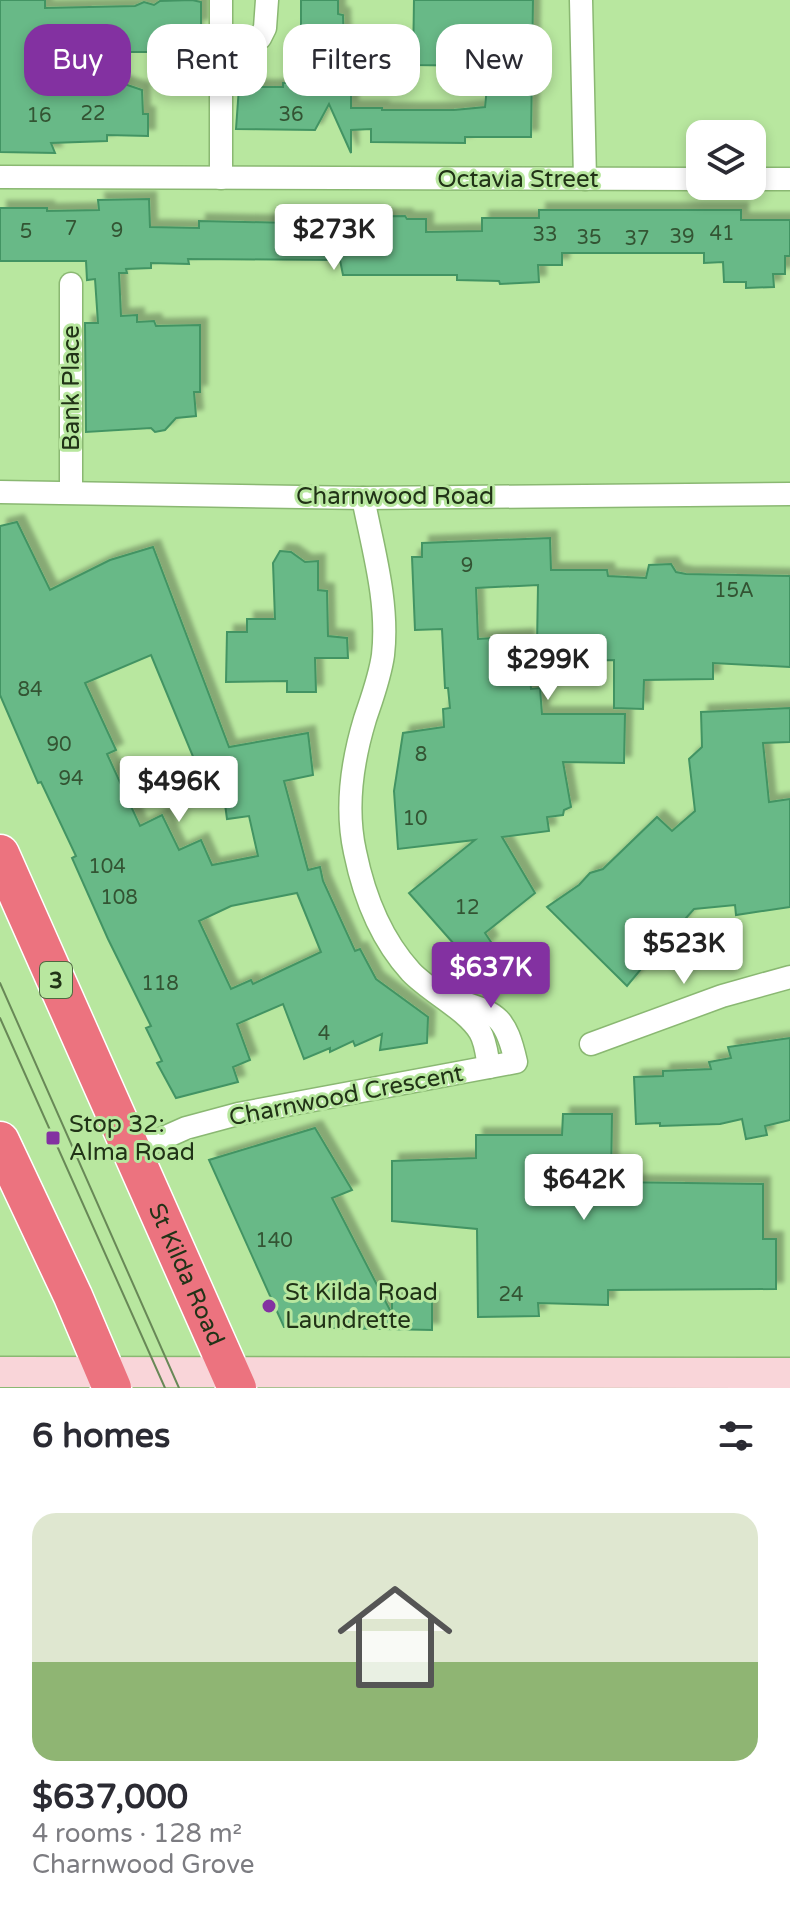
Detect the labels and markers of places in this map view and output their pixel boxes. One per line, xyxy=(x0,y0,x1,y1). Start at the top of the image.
pin: $273K xyxy=(278,204,390,272)
pin: $299K xyxy=(492,634,604,702)
pin: $496K xyxy=(123,756,235,824)
pin: $523K xyxy=(628,918,740,986)
pin: $637K xyxy=(435,942,547,1010)
place label: Stop 32: Alma Road xyxy=(69,1110,195,1167)
marker: Stop 32: Alma Road xyxy=(44,1129,62,1147)
pin: $642K xyxy=(528,1154,640,1222)
place label: St Kilda Road Laundrette xyxy=(285,1278,438,1335)
marker: St Kilda Road Laundrette xyxy=(260,1297,278,1315)

